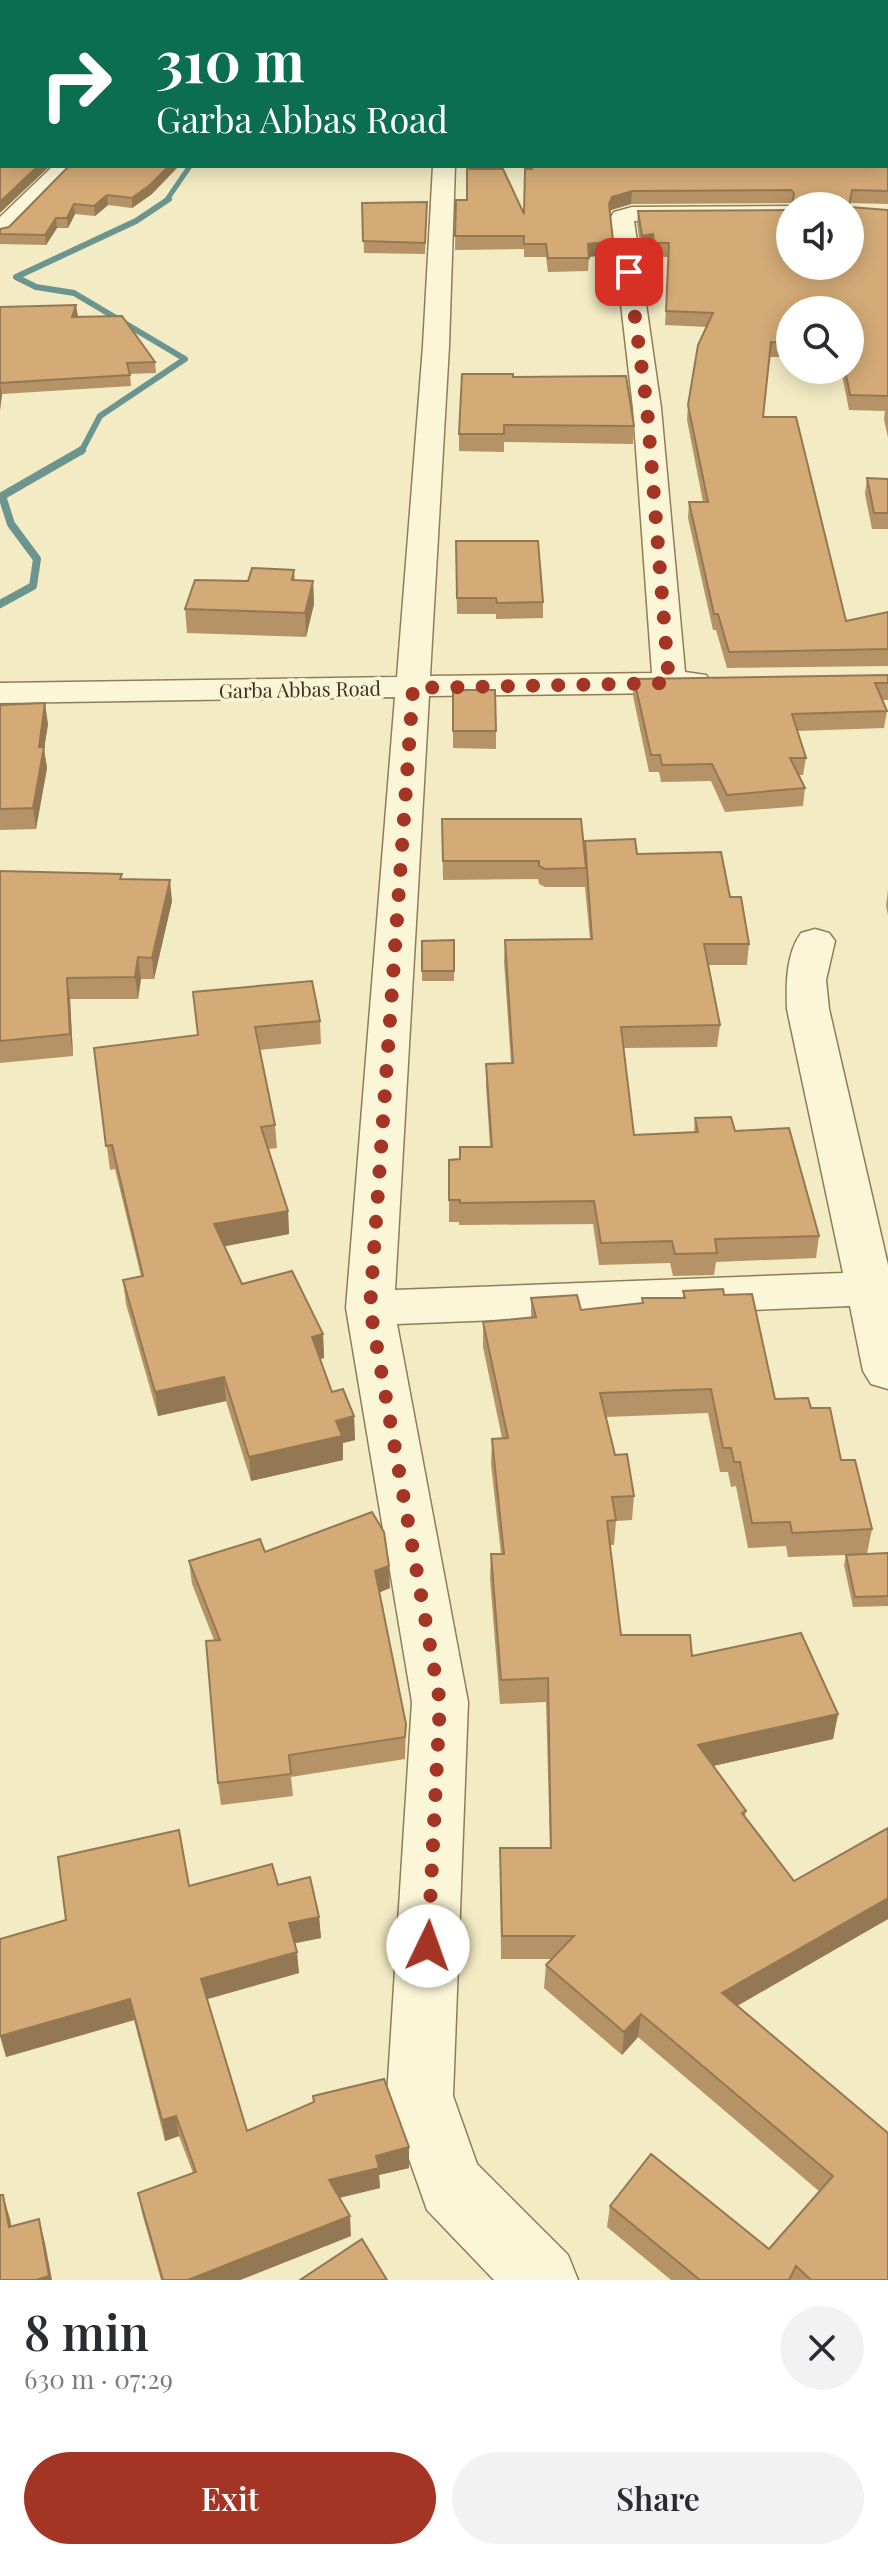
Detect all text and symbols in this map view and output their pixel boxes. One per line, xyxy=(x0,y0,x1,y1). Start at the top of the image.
text: 310 m xyxy=(156,22,305,97)
icon: right xyxy=(24,32,128,136)
text: Garba Abbas Road xyxy=(156,94,448,142)
map controls xyxy=(776,192,864,384)
button: sound xyxy=(776,192,864,280)
pin xyxy=(595,238,663,306)
icon: arrive xyxy=(607,250,651,294)
button: search xyxy=(776,296,864,384)
street label: Garba Abbas Road xyxy=(219,674,382,703)
position arrow xyxy=(386,1904,470,1988)
text: 8 min xyxy=(24,2299,149,2363)
button: close xyxy=(780,2306,864,2390)
text: 630 m · 07:29 xyxy=(24,2361,173,2396)
button: Exit xyxy=(24,2452,436,2544)
button: Share xyxy=(452,2452,864,2544)

